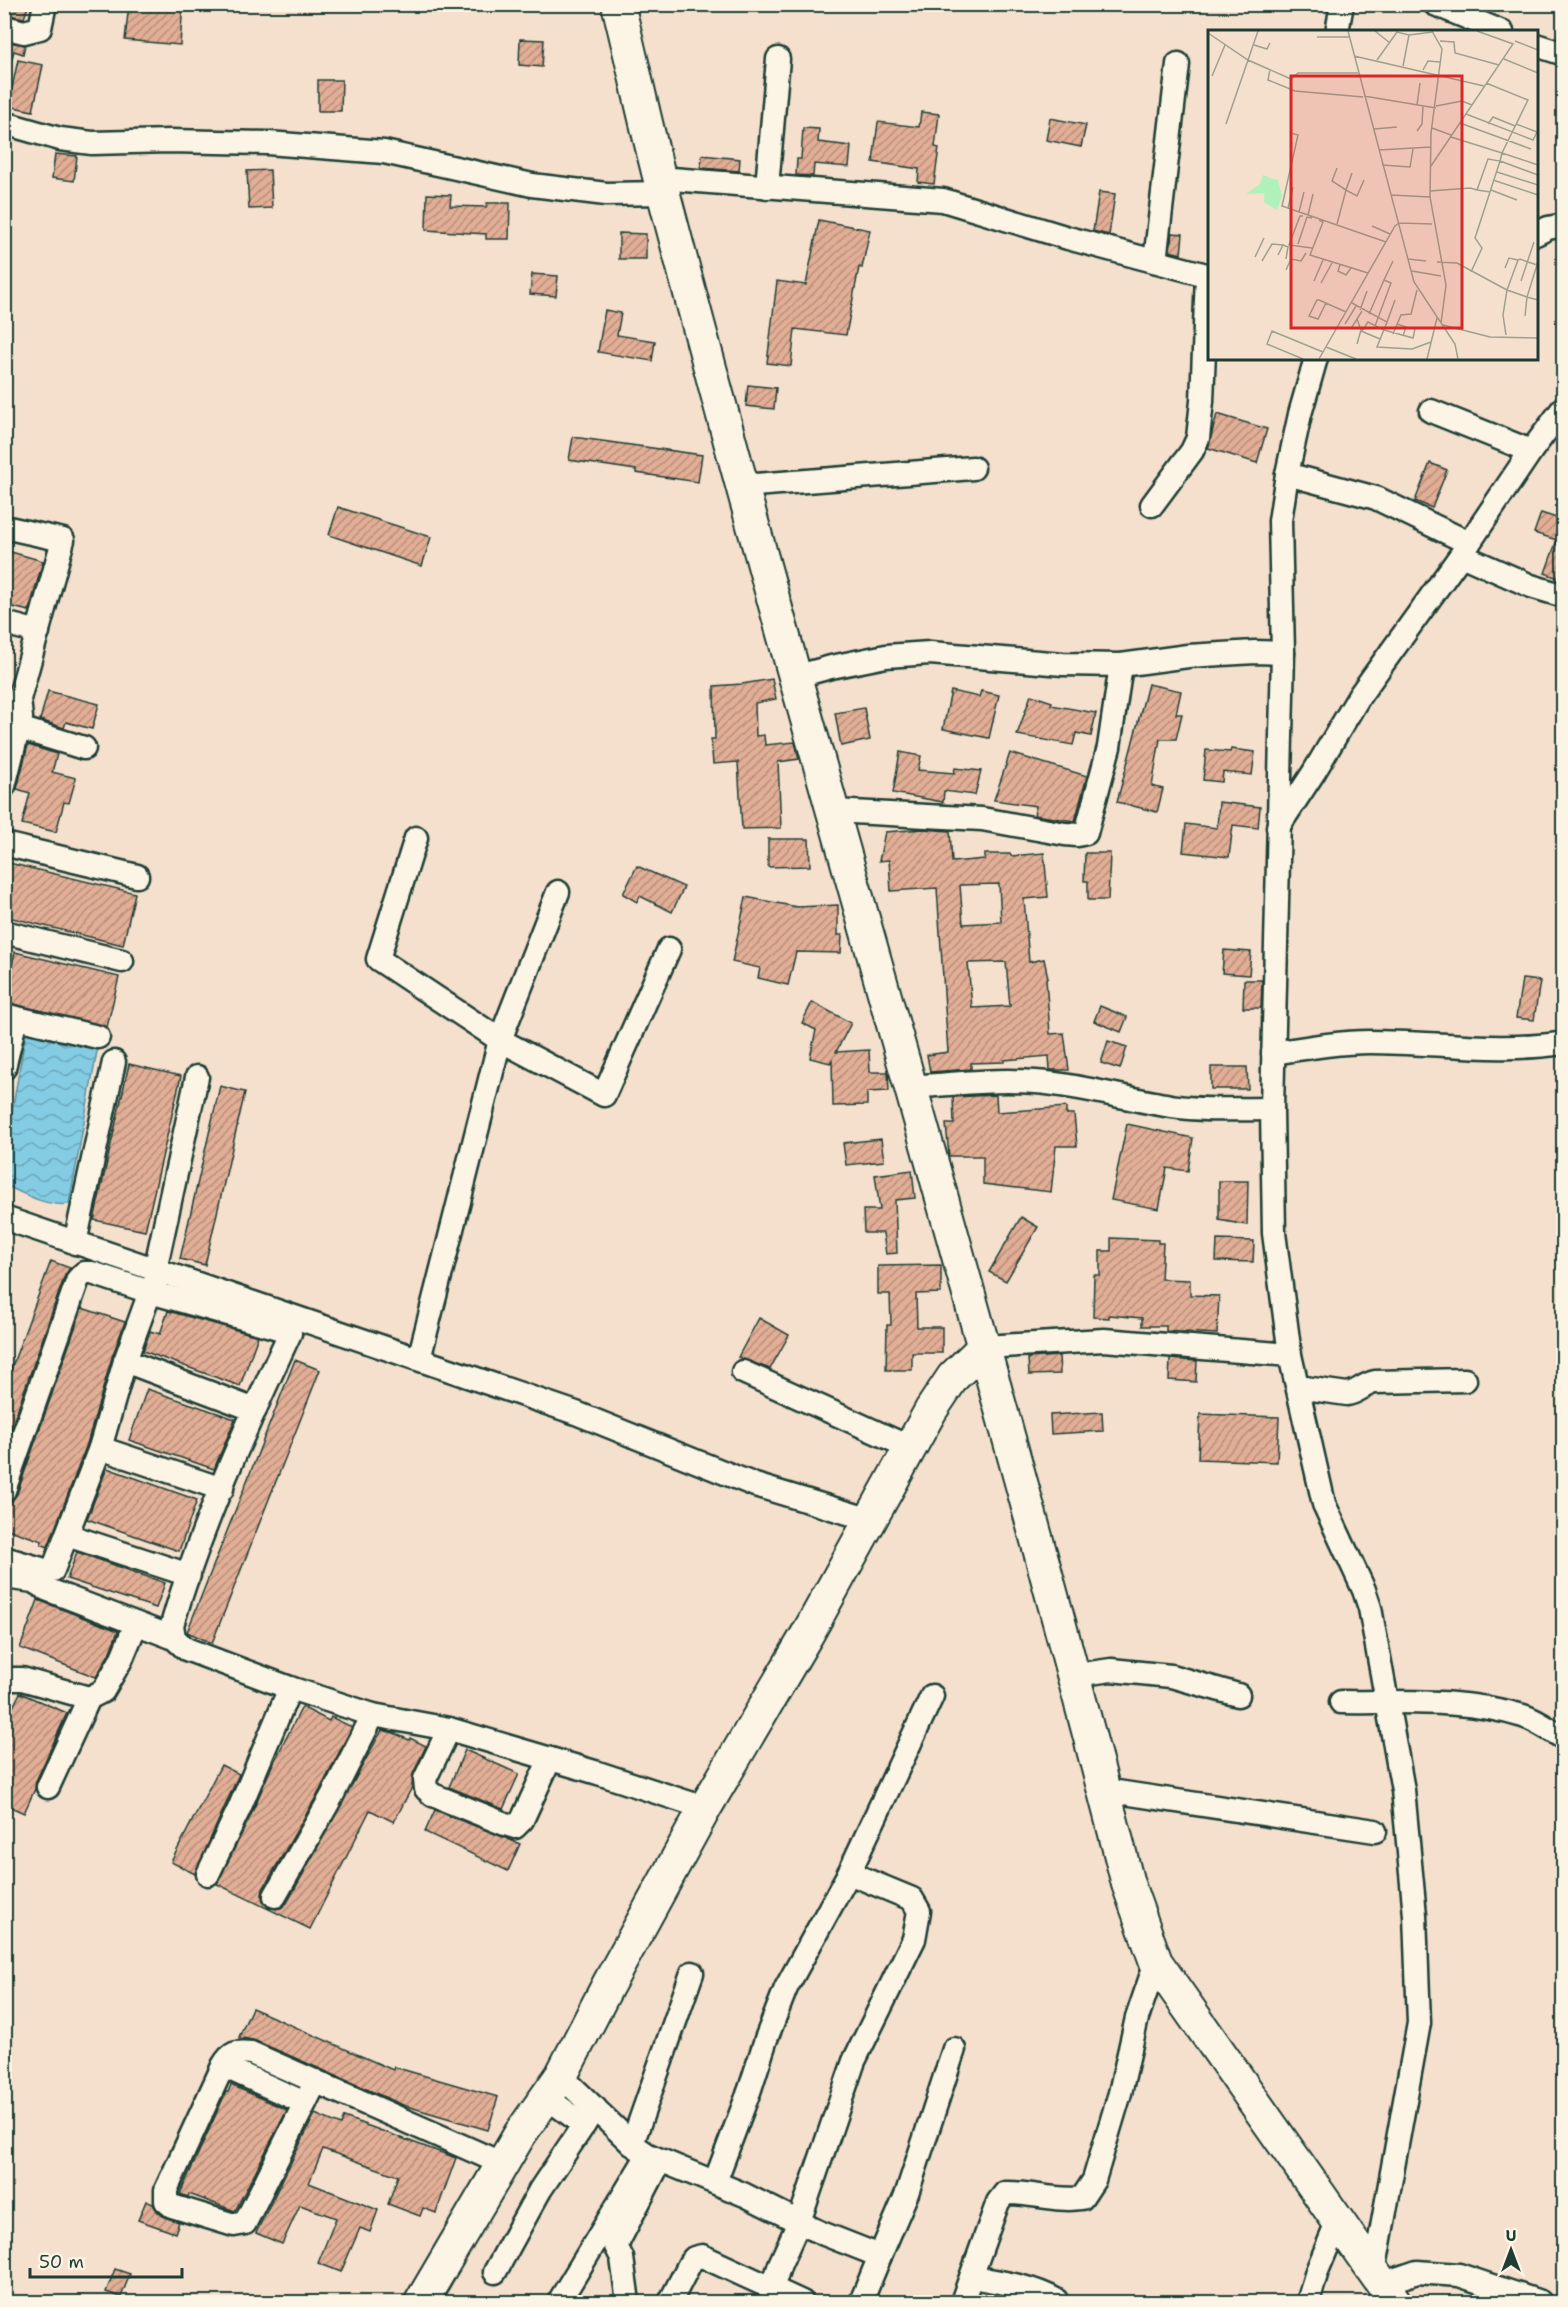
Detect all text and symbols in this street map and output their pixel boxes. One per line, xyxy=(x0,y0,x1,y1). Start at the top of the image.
inset map xyxy=(1208,30,1538,360)
north arrow xyxy=(1481,2220,1541,2280)
text: U xyxy=(1506,2225,1517,2246)
scale bar xyxy=(30,2241,182,2279)
text: 50 m xyxy=(39,2250,84,2274)

